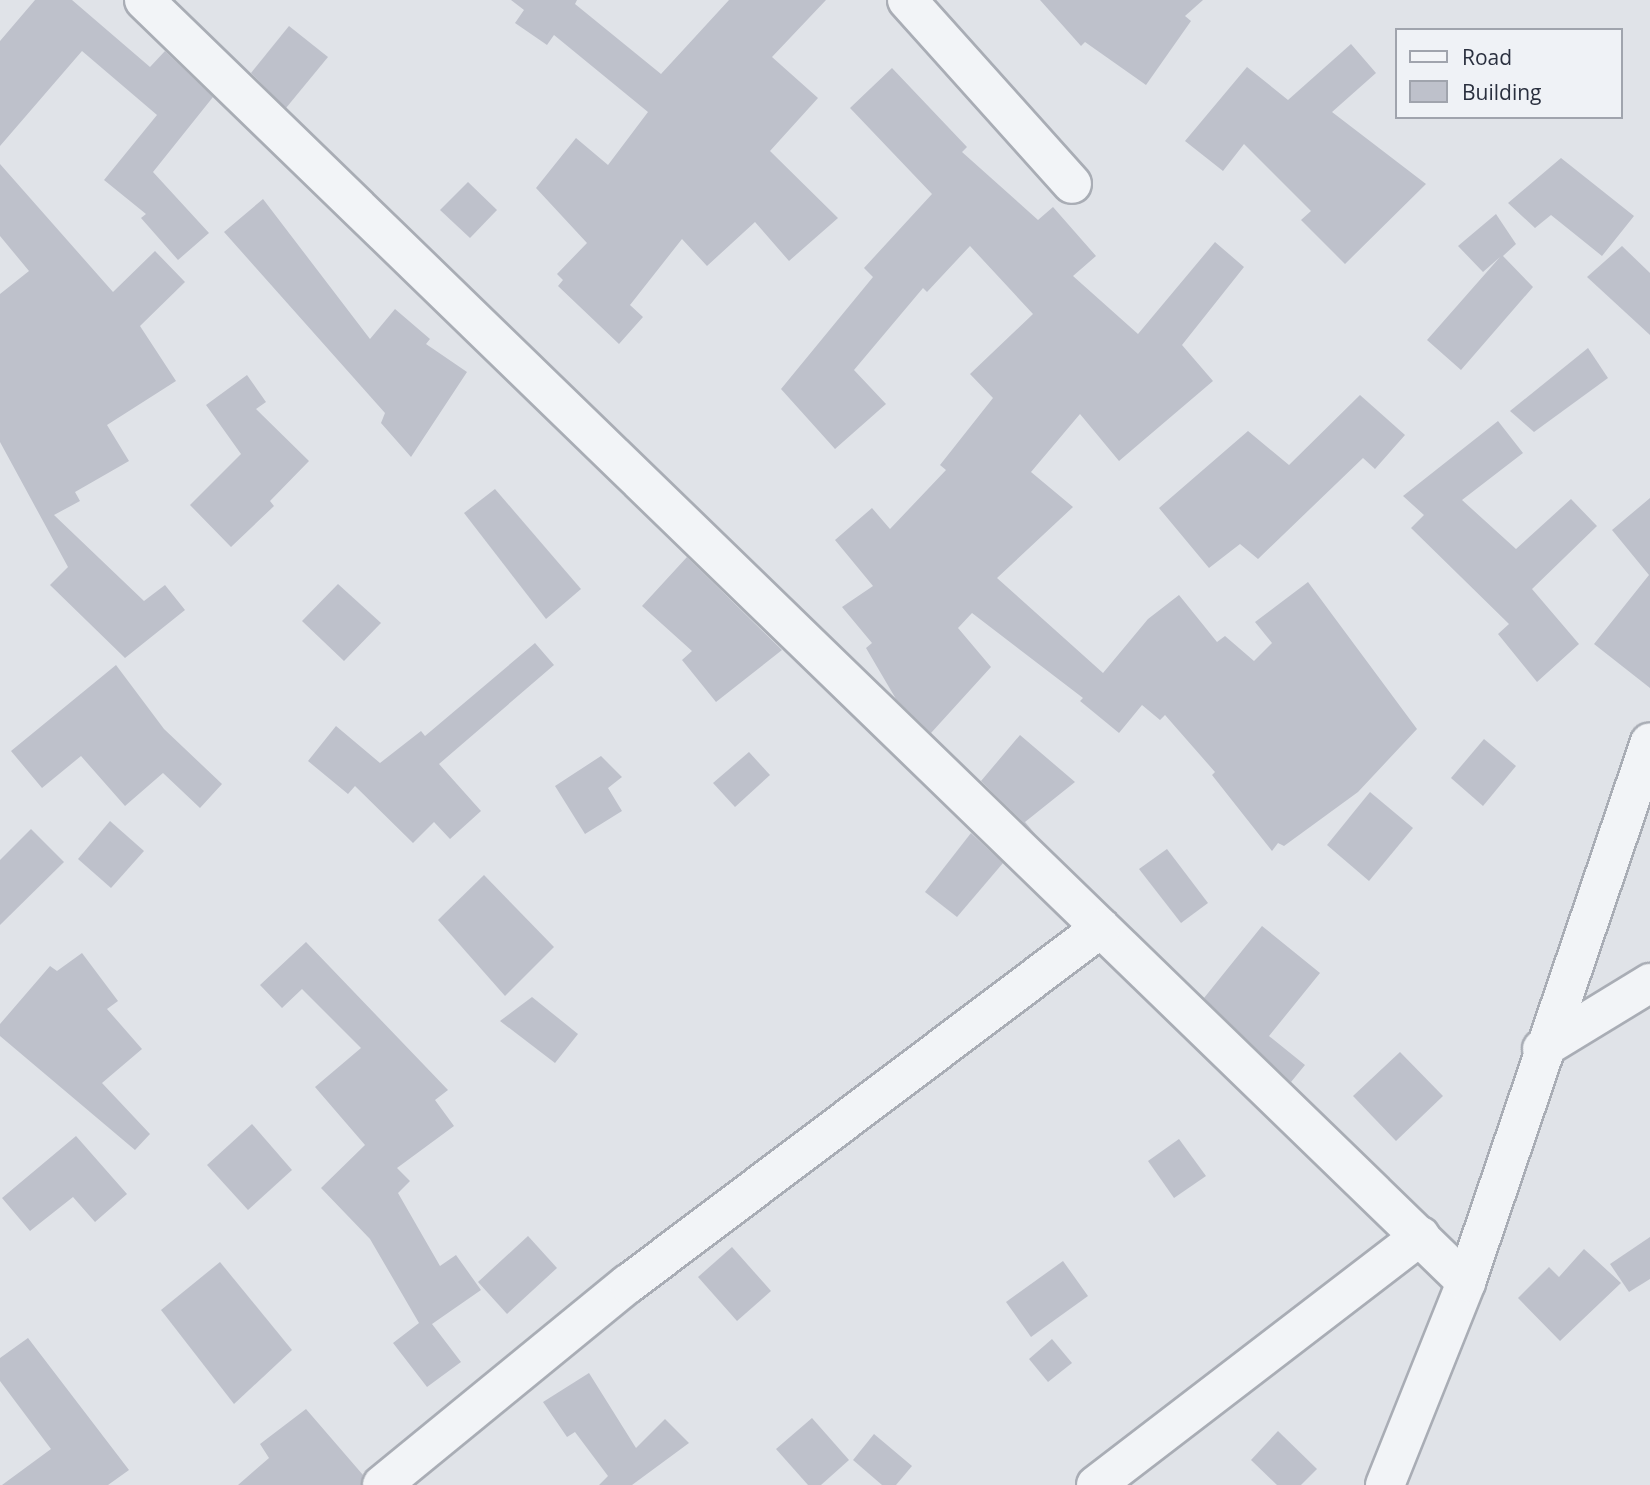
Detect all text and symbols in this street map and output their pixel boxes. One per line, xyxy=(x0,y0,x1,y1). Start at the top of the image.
legend xyxy=(1394,28,1622,119)
text: Road xyxy=(1462,43,1512,71)
text: Building xyxy=(1462,78,1541,106)

